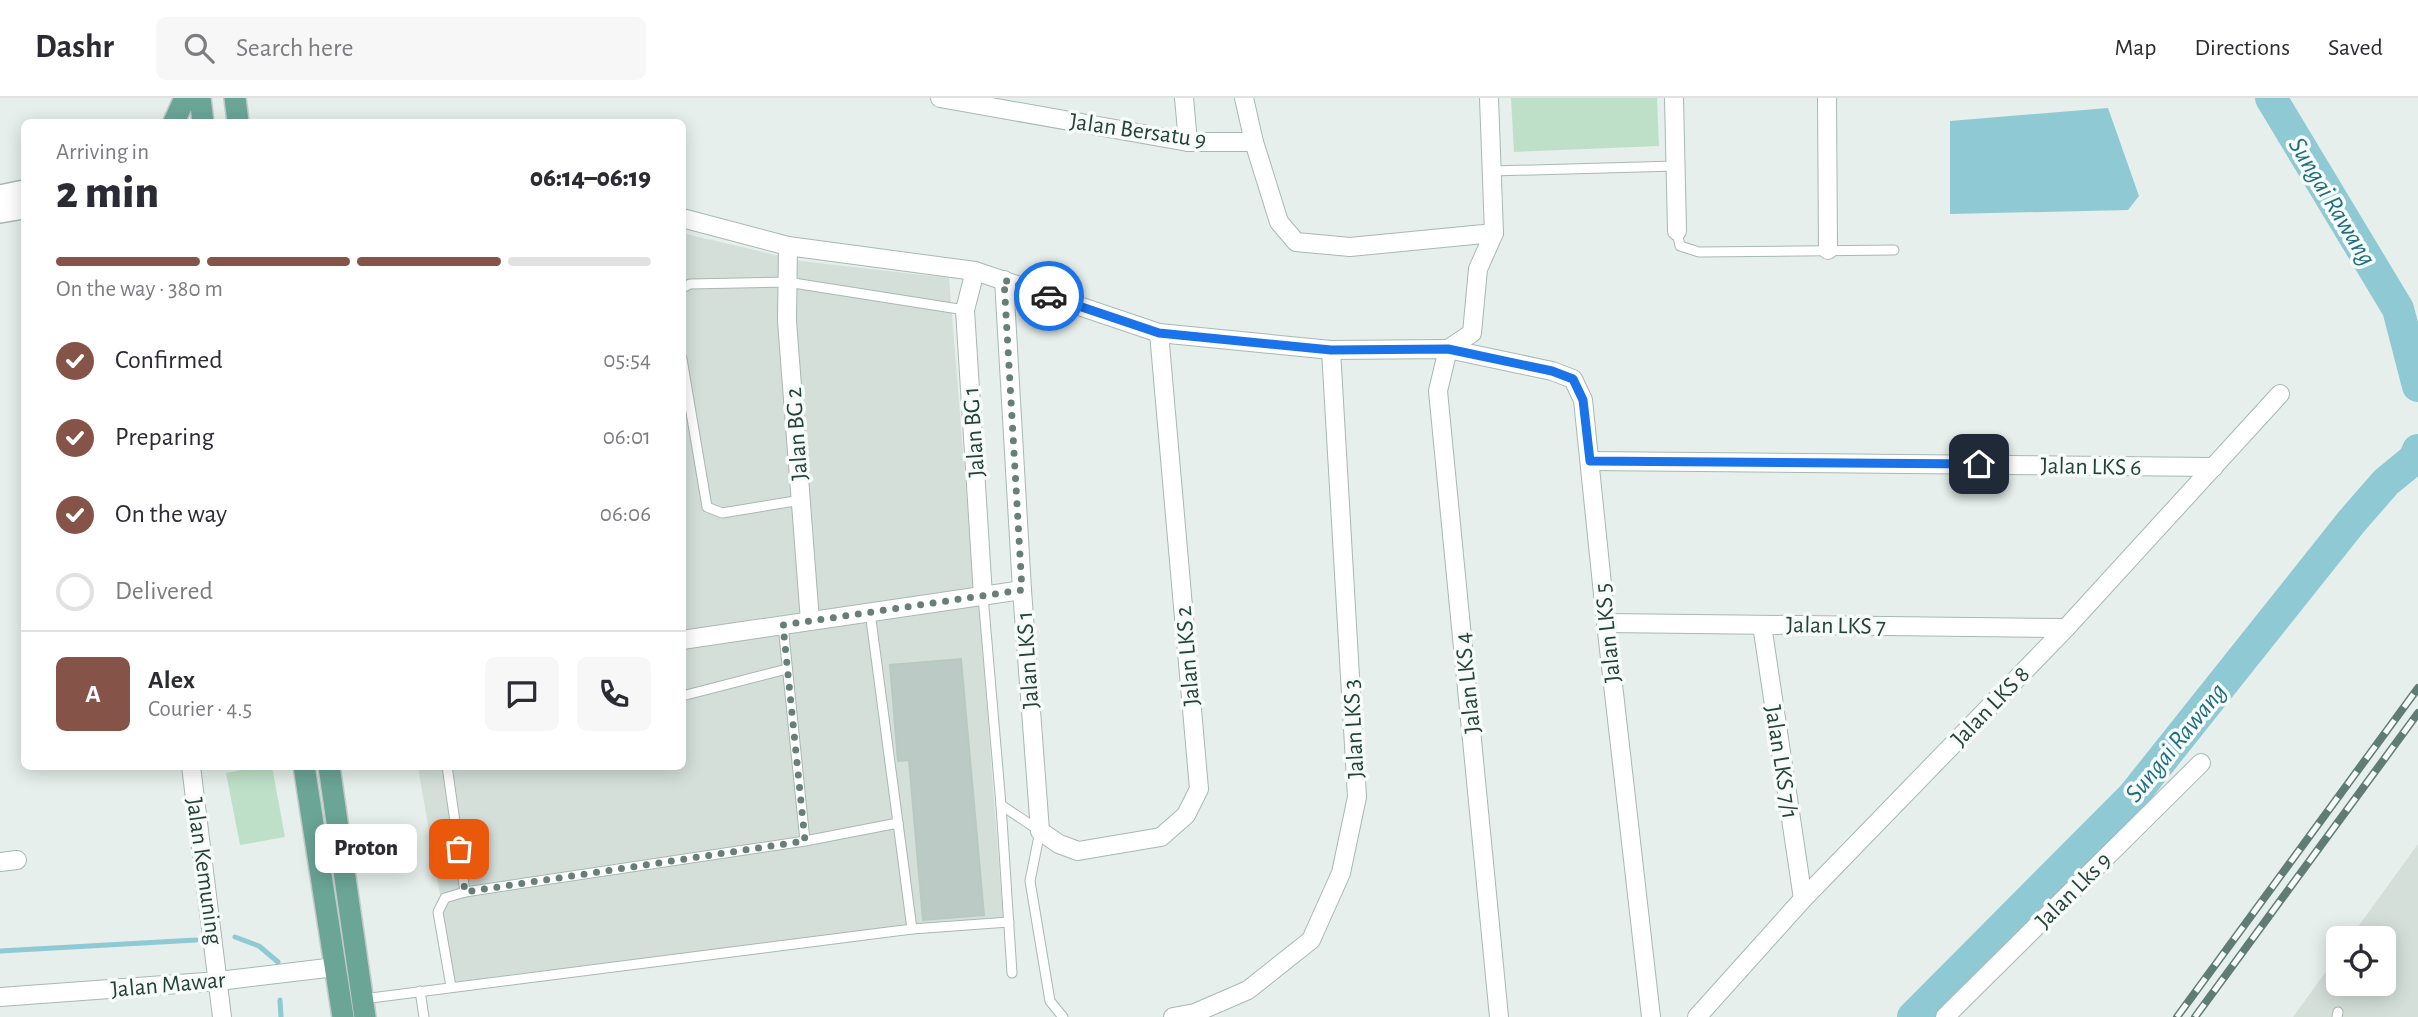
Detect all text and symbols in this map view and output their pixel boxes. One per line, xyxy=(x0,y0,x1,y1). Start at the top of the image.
search box xyxy=(156,17,646,80)
icon: search xyxy=(180,29,218,67)
text: Dashr xyxy=(35,31,114,64)
text: Search here xyxy=(236,35,353,61)
text: Map xyxy=(2114,36,2156,60)
text: Directions xyxy=(2194,36,2290,60)
text: Saved xyxy=(2328,36,2383,60)
street label: Jalan Bersatu 9 xyxy=(1068,110,1208,152)
water label: Sungai Rawang xyxy=(2284,133,2381,270)
text: Arriving in xyxy=(56,141,149,164)
text: 06:14–06:19 xyxy=(530,165,651,191)
text: 2 min xyxy=(56,170,159,216)
courier xyxy=(1014,261,1084,331)
icon: car xyxy=(1030,277,1068,315)
text: On the way · 380 m xyxy=(56,278,223,301)
icon: check xyxy=(56,342,94,380)
text: Confirmed xyxy=(115,347,223,373)
text: 05:54 xyxy=(603,349,651,372)
street label: Jalan BG 2 xyxy=(782,386,812,481)
street label: Jalan BG 1 xyxy=(959,386,989,478)
icon: check xyxy=(56,419,94,457)
text: Preparing xyxy=(115,424,214,450)
text: 06:01 xyxy=(603,426,651,449)
pin xyxy=(1949,434,2009,494)
icon: home xyxy=(1960,445,1998,483)
street label: Jalan LKS 6 xyxy=(2040,454,2142,480)
icon: check xyxy=(56,496,94,534)
text: On the way xyxy=(115,501,227,527)
text: 06:06 xyxy=(600,503,651,526)
text: Delivered xyxy=(115,578,213,604)
street label: Jalan LKS 5 xyxy=(1591,582,1625,684)
street label: Jalan LKS 2 xyxy=(1172,605,1204,707)
street label: Jalan LKS 1 xyxy=(1013,610,1043,710)
street label: Jalan LKS 7 xyxy=(1786,613,1886,639)
street label: Jalan LKS 4 xyxy=(1451,631,1485,734)
button: chat xyxy=(485,657,559,731)
button: phone xyxy=(577,657,651,731)
street label: Jalan LKS 8 xyxy=(1947,662,2034,751)
text: Alex xyxy=(148,667,195,693)
water label: Sungai Rawang xyxy=(2120,678,2231,807)
street label: Jalan LKS 3 xyxy=(1339,679,1369,779)
text: A xyxy=(85,681,101,707)
text: Courier · 4.5 xyxy=(148,698,252,721)
street label: Jalan LKS 7/1 xyxy=(1760,704,1802,821)
street label: Jalan Kemuning xyxy=(182,796,226,947)
pin xyxy=(429,819,489,879)
callout: Proton xyxy=(316,824,417,874)
icon: bag xyxy=(440,830,478,868)
text: Proton xyxy=(334,837,398,860)
street label: Jalan Lks 9 xyxy=(2031,848,2116,933)
map controls xyxy=(2326,926,2396,996)
button: locate xyxy=(2326,926,2396,996)
street label: Jalan Mawar xyxy=(110,968,227,1002)

